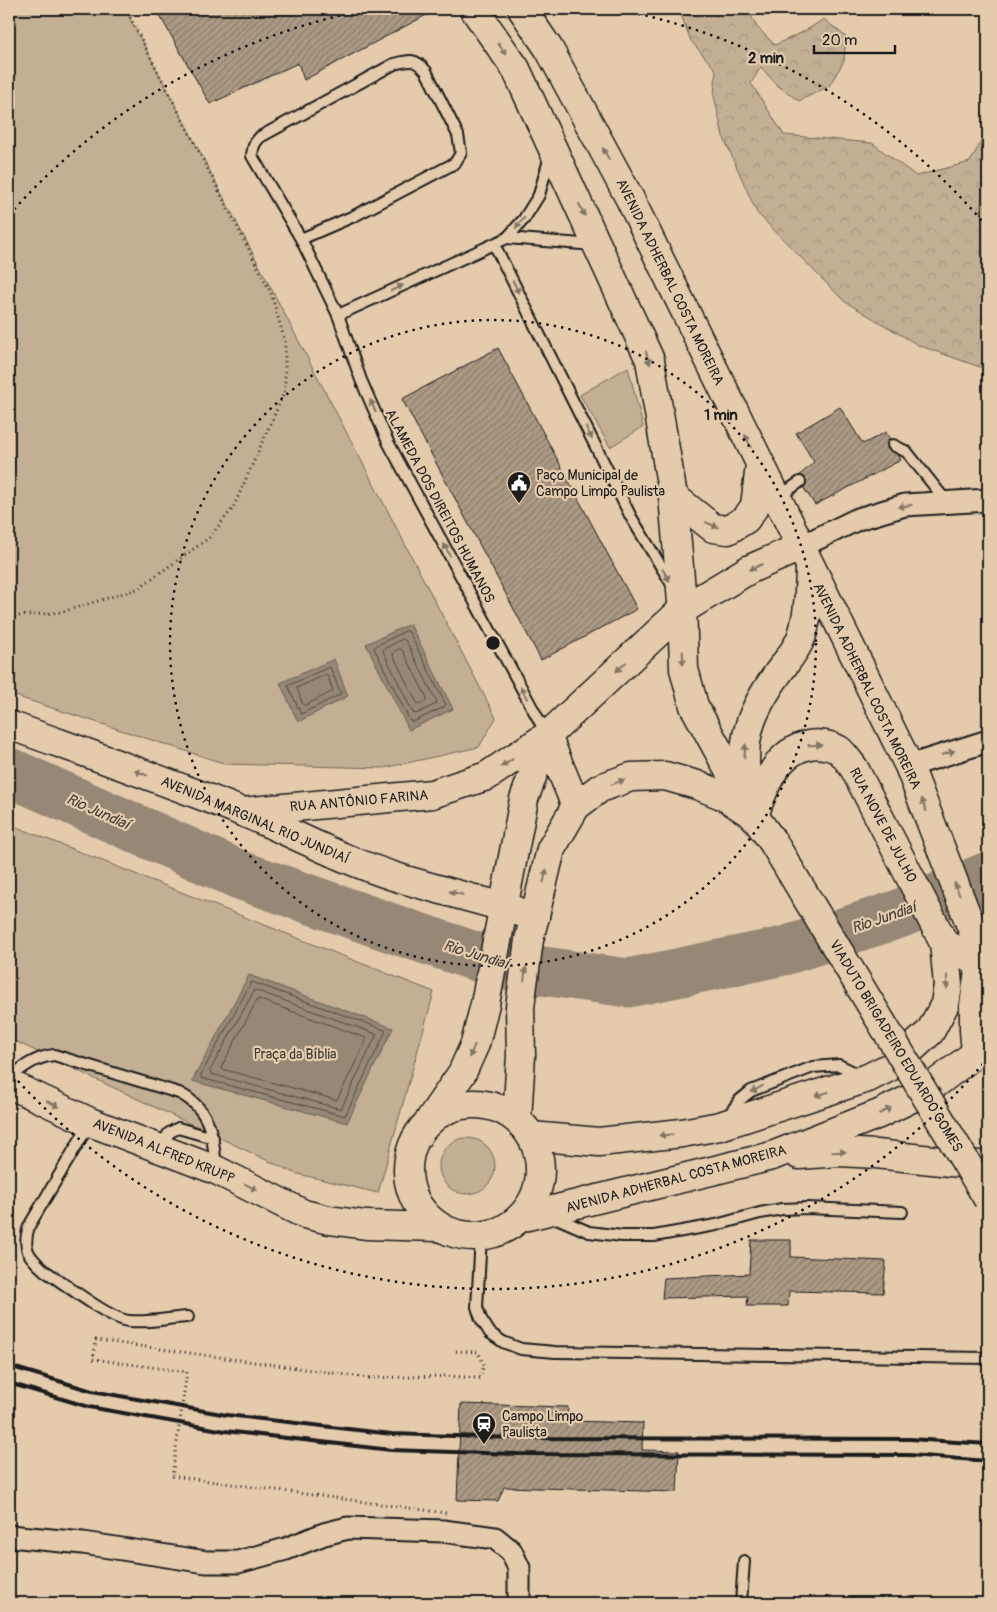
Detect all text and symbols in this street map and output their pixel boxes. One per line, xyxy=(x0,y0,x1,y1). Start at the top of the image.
scale bar xyxy=(814,22,896,54)
text: 20 m xyxy=(822,31,857,50)
one-way arrow xyxy=(497,42,507,56)
text: 2 min xyxy=(748,49,784,68)
one-way arrow xyxy=(601,147,610,161)
street label: AVENIDA ADHERBAL COSTA MOREIRA xyxy=(612,176,728,388)
one-way arrow xyxy=(578,203,586,217)
one-way arrow xyxy=(515,216,526,229)
one-way arrow xyxy=(512,280,520,295)
one-way arrow xyxy=(390,284,404,292)
one-way arrow xyxy=(645,351,653,366)
one-way arrow xyxy=(368,399,376,413)
street label: ALAMEDA DOS DIREITOS HUMANOS xyxy=(382,406,498,606)
text: 1 min xyxy=(704,406,738,425)
one-way arrow xyxy=(585,425,593,440)
one-way arrow xyxy=(744,433,752,448)
place label: Paço Municipal de Campo Limpo Paulista xyxy=(536,467,665,500)
public building icon: Paço Municipal de Campo Limpo Paulista xyxy=(506,470,532,504)
one-way arrow xyxy=(896,502,912,510)
one-way arrow xyxy=(705,522,719,530)
one-way arrow xyxy=(443,543,451,558)
one-way arrow xyxy=(749,563,763,571)
one-way arrow xyxy=(662,569,671,582)
street label: AVENIDA ADHERBAL COSTA MOREIRA xyxy=(809,580,925,792)
centre of rings xyxy=(484,634,502,652)
one-way arrow xyxy=(680,651,688,667)
one-way arrow xyxy=(615,661,627,673)
one-way arrow xyxy=(520,686,528,701)
one-way arrow xyxy=(808,741,824,749)
one-way arrow xyxy=(741,742,749,758)
one-way arrow xyxy=(941,749,956,757)
one-way arrow xyxy=(500,758,513,768)
street label: RUA NOVE DE JULHO xyxy=(846,765,920,885)
one-way arrow xyxy=(133,769,148,777)
street label: AVENIDA MARGINAL RIO JUNDIAÍ xyxy=(158,772,352,867)
one-way arrow xyxy=(611,778,626,785)
street label: RUA ANTÔNIO FARINA xyxy=(289,785,429,816)
water label: Rio Jundiaí xyxy=(63,790,135,835)
one-way arrow xyxy=(920,797,928,812)
one-way arrow xyxy=(541,868,549,883)
one-way arrow xyxy=(953,881,961,896)
one-way arrow xyxy=(449,889,464,897)
water label: Rio Jundiaí xyxy=(849,897,921,938)
water label: Rio Jundiaí xyxy=(441,936,514,975)
street label: VIADUTO BRIGADEIRO EDUARDO GOMES xyxy=(826,937,966,1155)
one-way arrow xyxy=(521,965,529,981)
one-way arrow xyxy=(943,974,951,990)
one-way arrow xyxy=(467,1044,475,1058)
park label: Praça da Bíblia xyxy=(253,1046,337,1063)
one-way arrow xyxy=(750,1085,764,1093)
one-way arrow xyxy=(815,1090,830,1098)
one-way arrow xyxy=(46,1101,60,1109)
one-way arrow xyxy=(878,1107,892,1115)
street label: AVENIDA ALFRED KRUPP xyxy=(91,1115,238,1187)
one-way arrow xyxy=(657,1131,673,1139)
street label: AVENIDA ADHERBAL COSTA MOREIRA xyxy=(564,1141,788,1217)
one-way arrow xyxy=(831,1148,847,1156)
one-way arrow xyxy=(244,1183,258,1191)
place label: Campo Limpo Paulista xyxy=(502,1408,584,1441)
station icon: Campo Limpo Paulista xyxy=(471,1411,497,1445)

